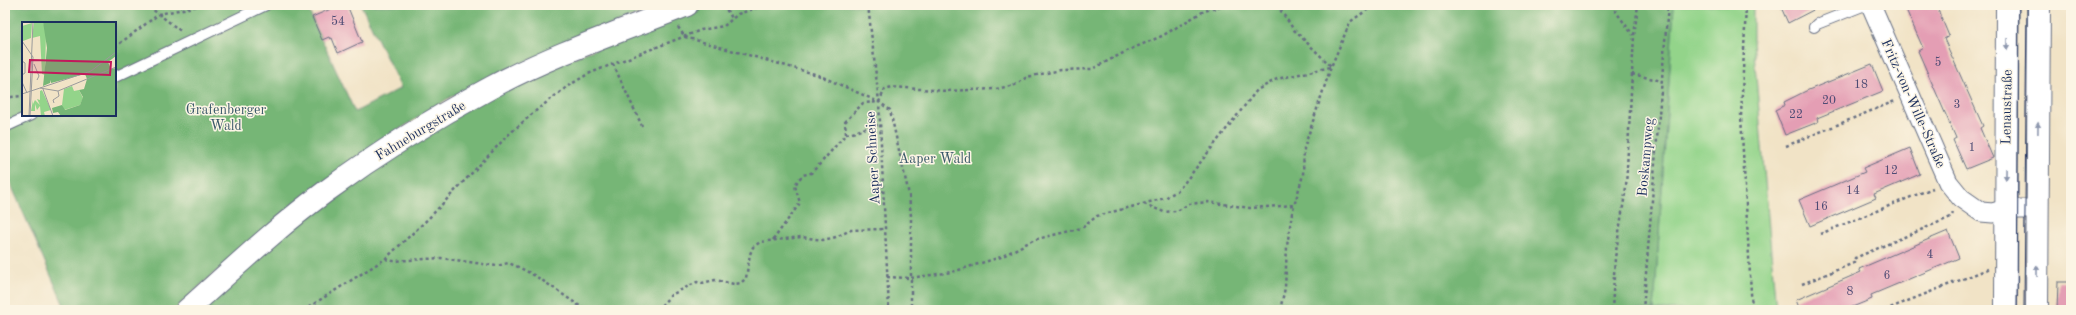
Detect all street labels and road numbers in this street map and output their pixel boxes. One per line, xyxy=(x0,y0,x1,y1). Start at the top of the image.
street label: Fritz-von-Wille-Straße xyxy=(1878,37,1948,170)
street label: Lenaustraße xyxy=(1999,69,2015,145)
street label: Fahneburgstraße xyxy=(373,98,468,163)
street label: Aaper Schneise xyxy=(864,111,882,205)
street label: Boskampweg xyxy=(1636,117,1656,197)

